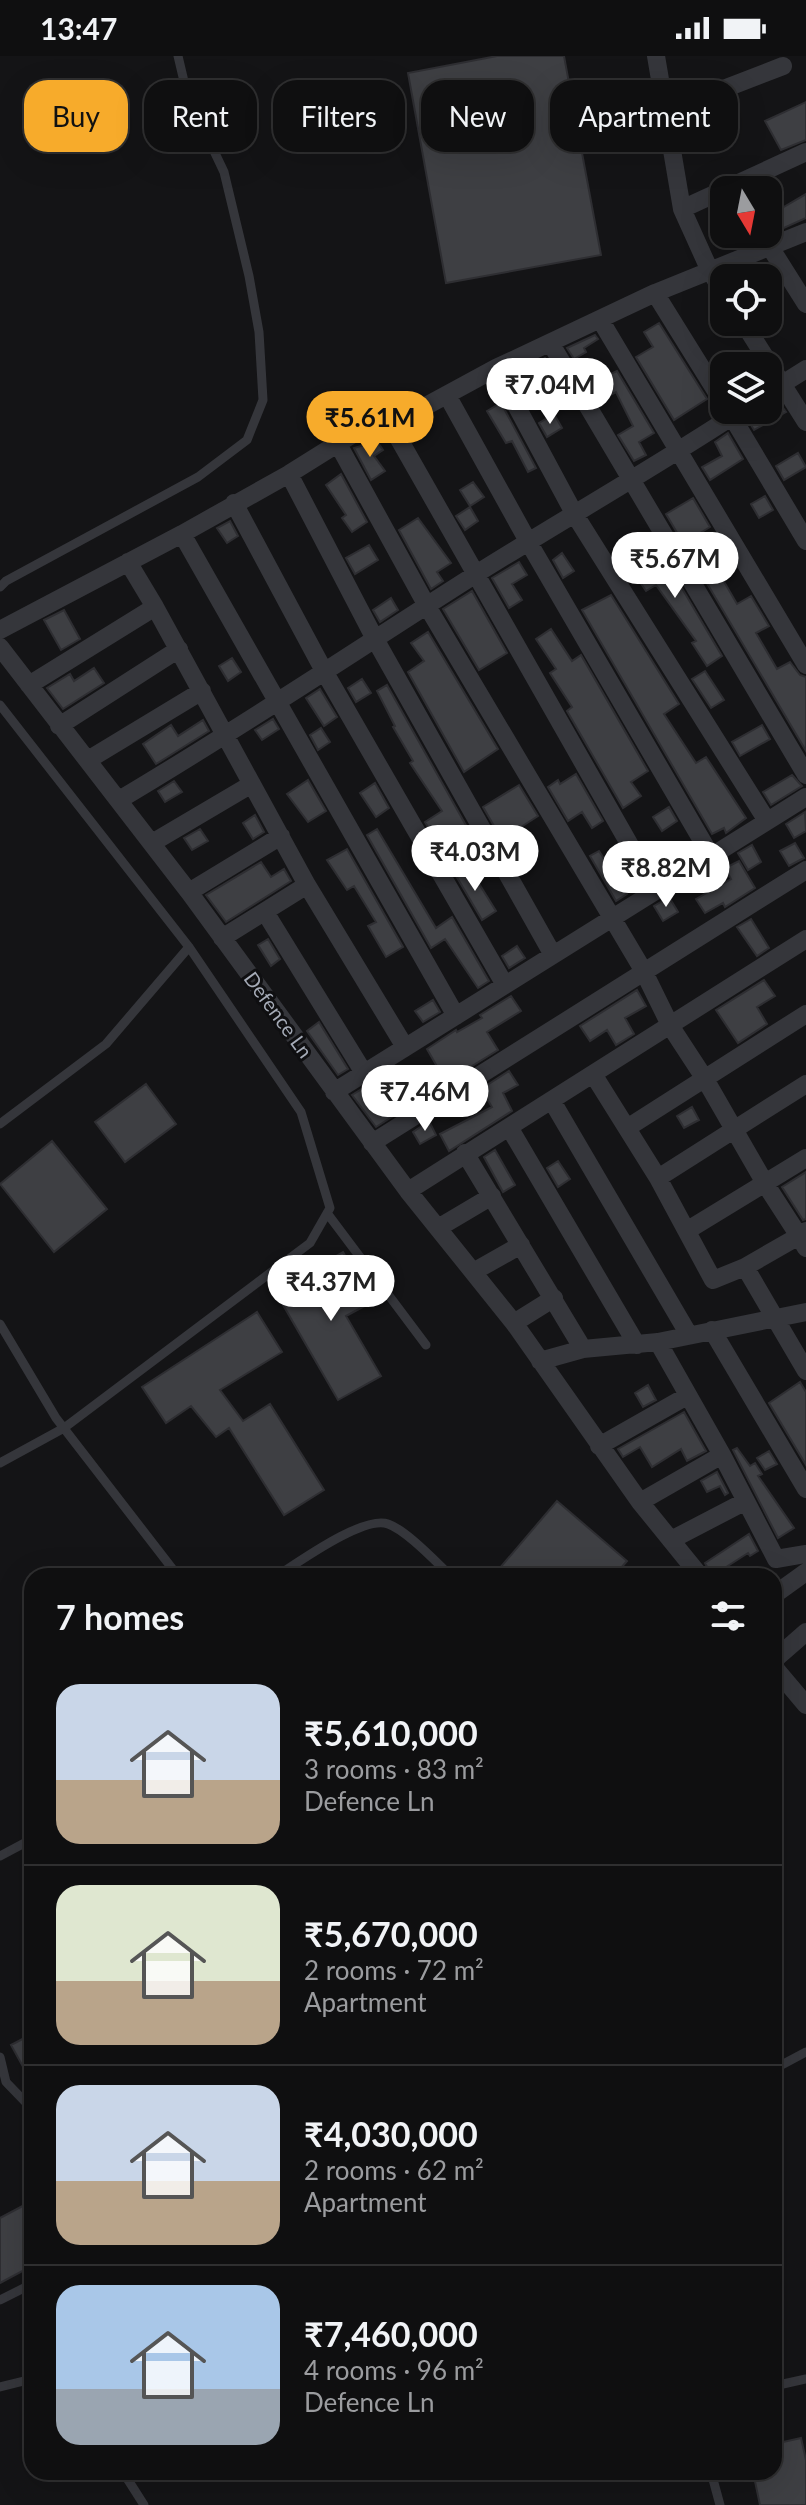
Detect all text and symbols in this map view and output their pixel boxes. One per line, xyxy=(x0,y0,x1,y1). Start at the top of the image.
text: 13:47 xyxy=(40,10,117,46)
chip: Buy xyxy=(24,80,128,152)
chip: Rent xyxy=(144,80,257,152)
chip: Filters xyxy=(273,80,405,152)
chip: New xyxy=(421,80,534,152)
chip: Apartment xyxy=(550,80,738,152)
north arrow xyxy=(710,176,782,248)
map controls xyxy=(710,176,782,424)
button: locate xyxy=(710,264,782,336)
button: layers xyxy=(710,352,782,424)
pin: ₹7.04M xyxy=(485,358,615,426)
text: ₹7.04M xyxy=(504,368,596,400)
pin: ₹5.61M xyxy=(305,391,435,459)
text: ₹5.61M xyxy=(324,401,416,433)
pin: ₹5.67M xyxy=(610,532,740,600)
text: ₹5.67M xyxy=(629,542,721,574)
pin: ₹4.03M xyxy=(410,825,540,893)
text: ₹4.03M xyxy=(429,835,521,867)
pin: ₹8.82M xyxy=(601,841,731,909)
text: ₹8.82M xyxy=(620,851,712,883)
street label: Defence Ln xyxy=(240,967,318,1062)
pin: ₹7.46M xyxy=(360,1065,490,1133)
text: ₹7.46M xyxy=(379,1075,471,1107)
pin: ₹4.37M xyxy=(266,1255,396,1323)
text: ₹4.37M xyxy=(285,1265,377,1297)
icon: filters xyxy=(706,1594,750,1638)
text: 7 homes xyxy=(56,1596,184,1637)
text: ₹5,610,000 xyxy=(304,1712,478,1753)
icon: home xyxy=(120,1716,216,1812)
text: 3 rooms · 83 m² xyxy=(304,1753,484,1785)
text: Defence Ln xyxy=(304,1785,435,1817)
text: ₹5,670,000 xyxy=(304,1913,478,1954)
icon: home xyxy=(120,1917,216,2013)
text: 2 rooms · 72 m² xyxy=(304,1954,484,1986)
text: Apartment xyxy=(304,1986,427,2018)
text: ₹4,030,000 xyxy=(304,2113,478,2154)
icon: home xyxy=(120,2117,216,2213)
text: 2 rooms · 62 m² xyxy=(304,2154,484,2186)
text: Apartment xyxy=(304,2186,427,2218)
text: ₹7,460,000 xyxy=(304,2313,478,2354)
icon: home xyxy=(120,2317,216,2413)
text: 4 rooms · 96 m² xyxy=(304,2354,484,2386)
text: Defence Ln xyxy=(304,2386,435,2418)

